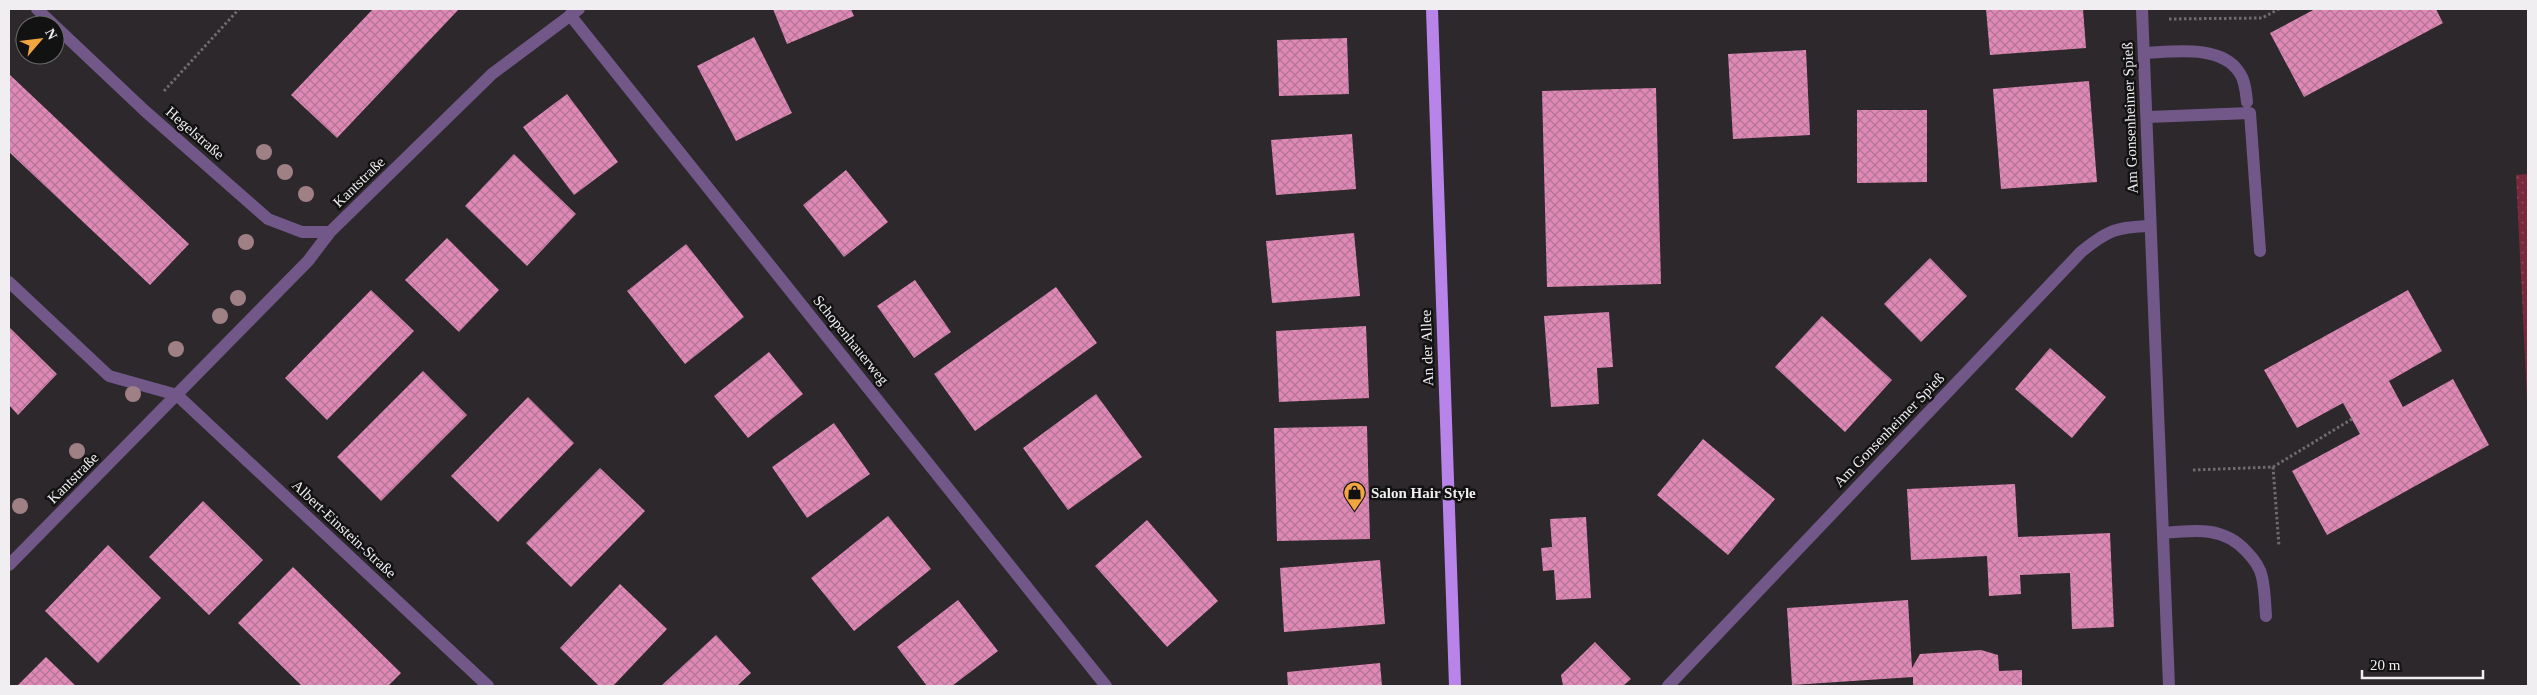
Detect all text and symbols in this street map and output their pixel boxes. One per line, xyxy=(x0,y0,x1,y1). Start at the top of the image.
north arrow xyxy=(15,15,65,65)
text: N xyxy=(42,26,60,42)
street label: Am Gonsenheimer Spieß xyxy=(2119,42,2141,194)
street label: Hegelstraße xyxy=(163,103,228,163)
street label: Kantstraße xyxy=(330,153,388,210)
street label: Schopenhauerweg xyxy=(810,292,892,388)
street label: An der Allee xyxy=(1418,309,1436,387)
street label: Am Gonsenheimer Spieß xyxy=(1831,370,1947,490)
street label: Kantstraße xyxy=(44,449,102,507)
street label: Albert-Einstein-Straße xyxy=(289,477,399,581)
shop icon: Salon Hair Style xyxy=(1343,481,1367,512)
place label: Salon Hair Style xyxy=(1371,485,1476,501)
scale bar xyxy=(2362,648,2483,680)
text: 20 m xyxy=(2370,657,2401,673)

